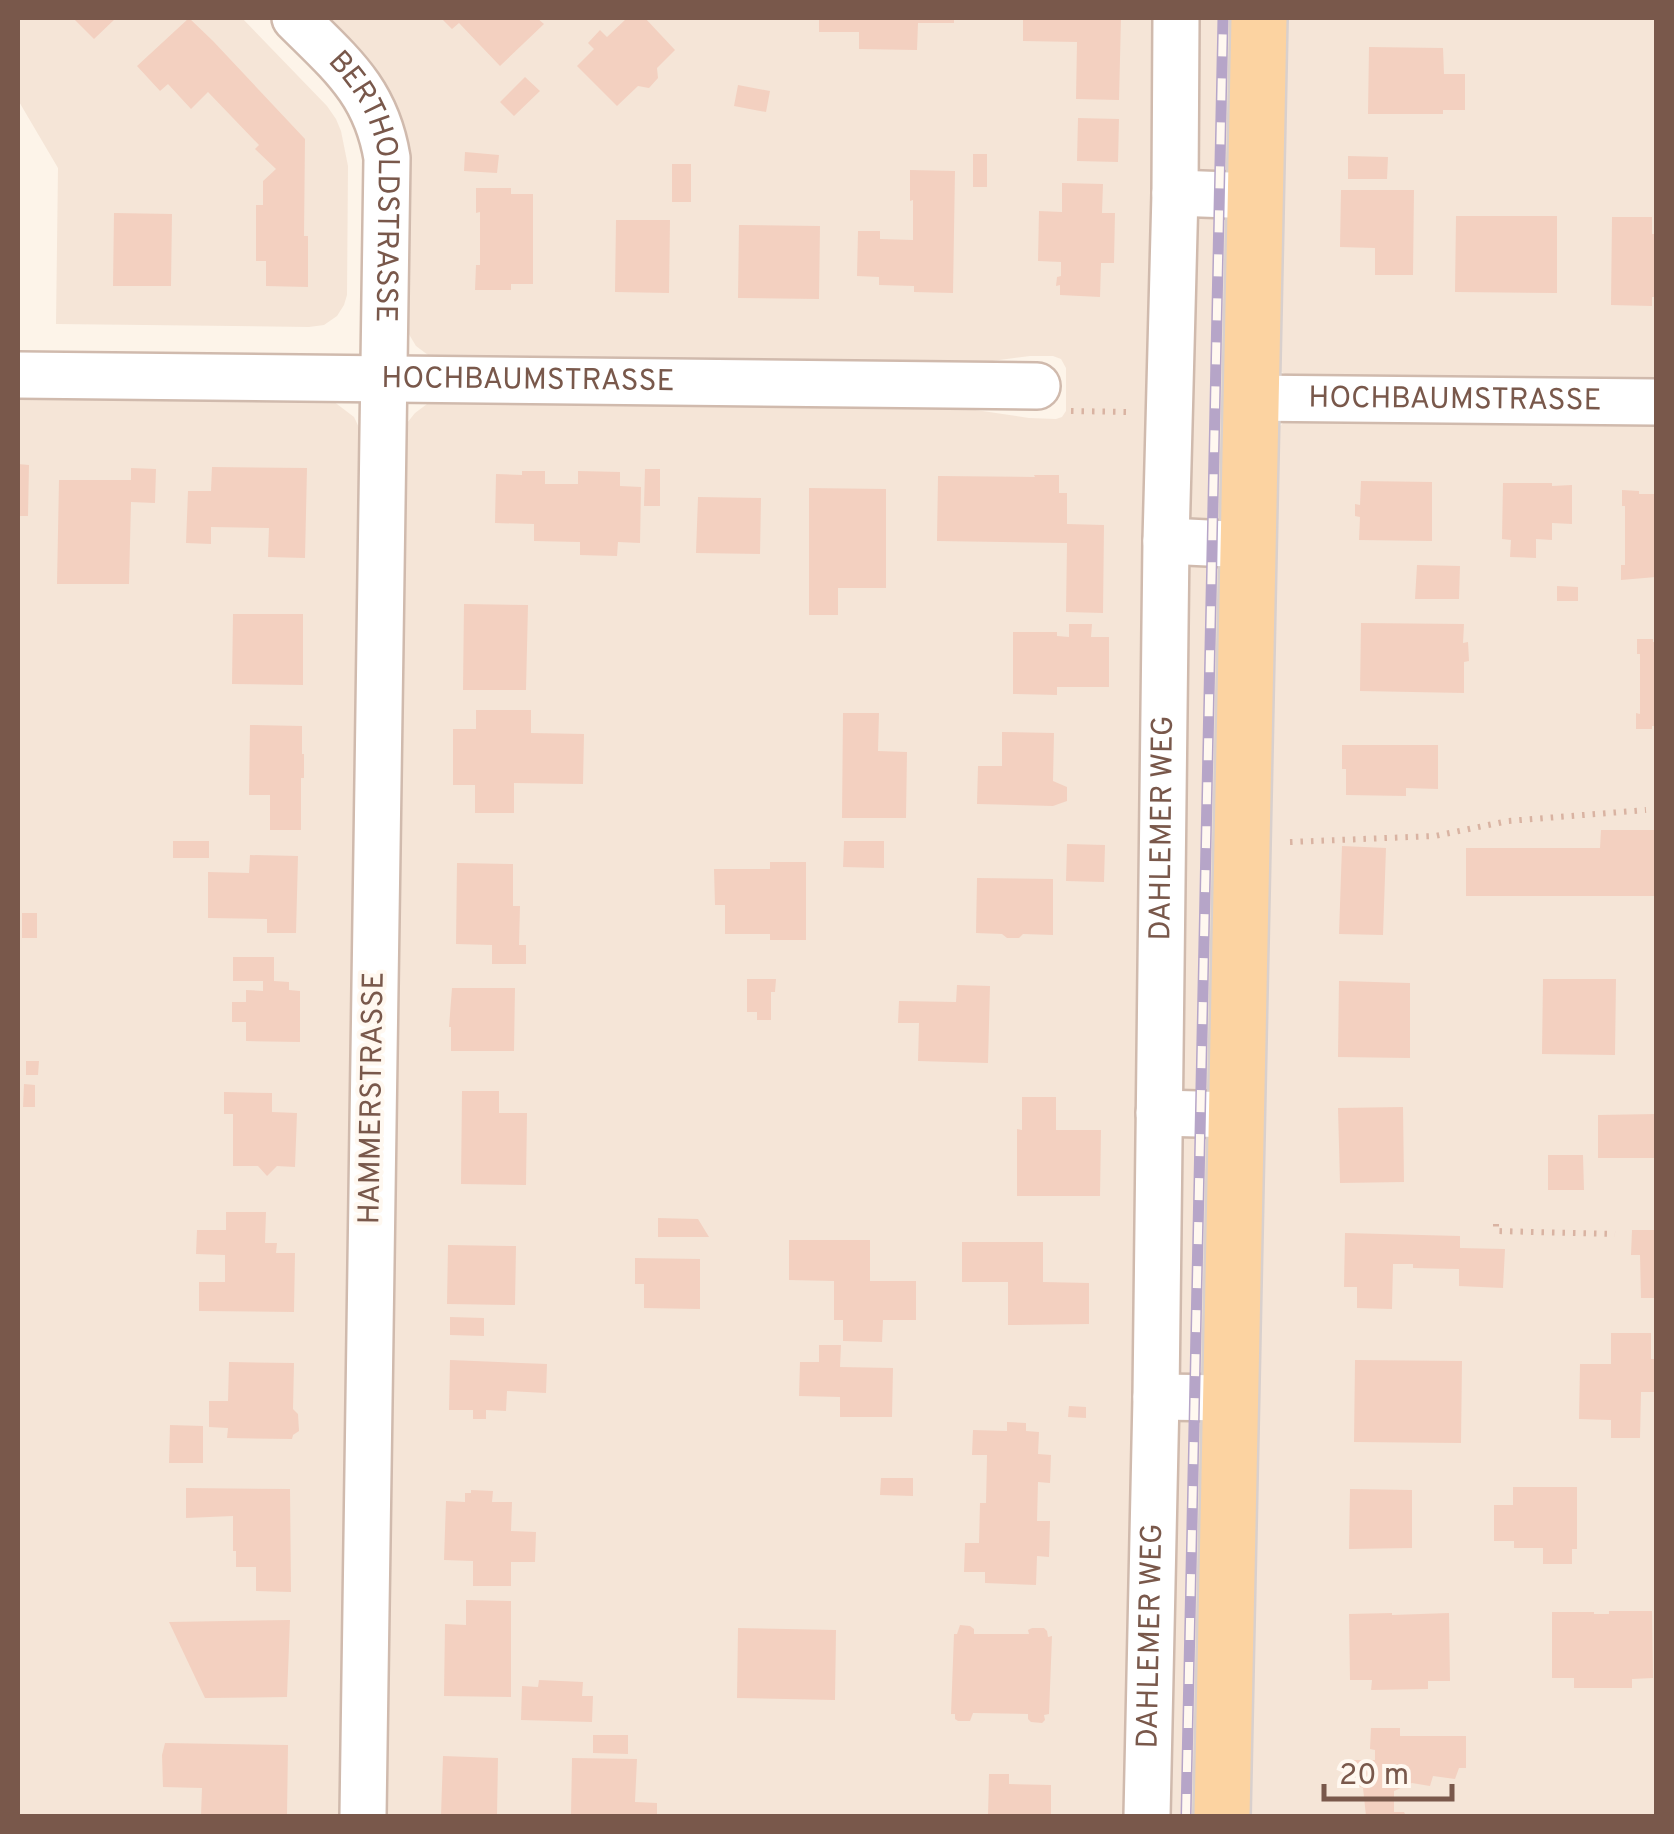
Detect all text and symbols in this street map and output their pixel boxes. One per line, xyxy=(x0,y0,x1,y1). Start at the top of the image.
street label: BERTHOLDSTRASSE xyxy=(320,44,406,323)
street label: HOCHBAUMSTRASSE xyxy=(381,360,675,401)
street label: HOCHBAUMSTRASSE xyxy=(1308,380,1602,420)
street label: DAHLEMER WEG xyxy=(1143,715,1182,941)
street label: HAMMERSTRASSE xyxy=(352,971,394,1225)
street label: DAHLEMER WEG xyxy=(1130,1523,1172,1749)
scale bar xyxy=(1324,1739,1452,1801)
text: 20 m xyxy=(1339,1758,1409,1795)

